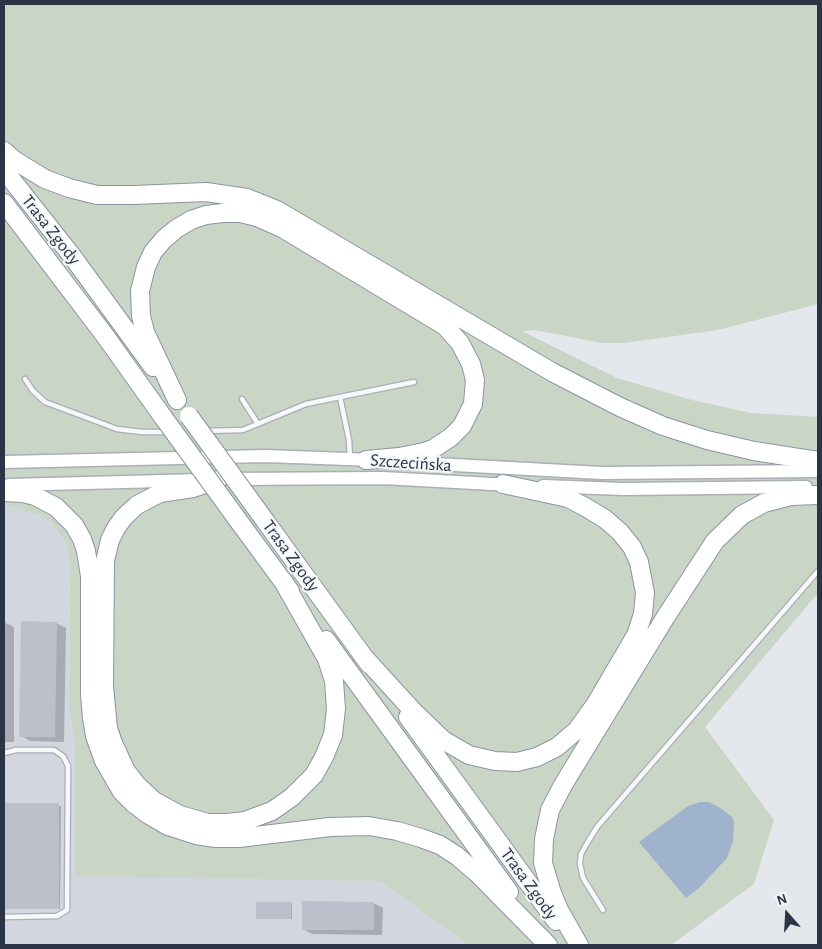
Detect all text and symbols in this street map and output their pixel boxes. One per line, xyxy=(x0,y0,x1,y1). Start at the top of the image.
street label: Trasa Zgody xyxy=(17,191,85,269)
street label: Szczecińska xyxy=(370,449,452,477)
street label: Trasa Zgody xyxy=(258,516,324,596)
street label: Trasa Zgody xyxy=(496,844,562,924)
north arrow xyxy=(762,889,812,939)
text: N xyxy=(775,892,789,908)

